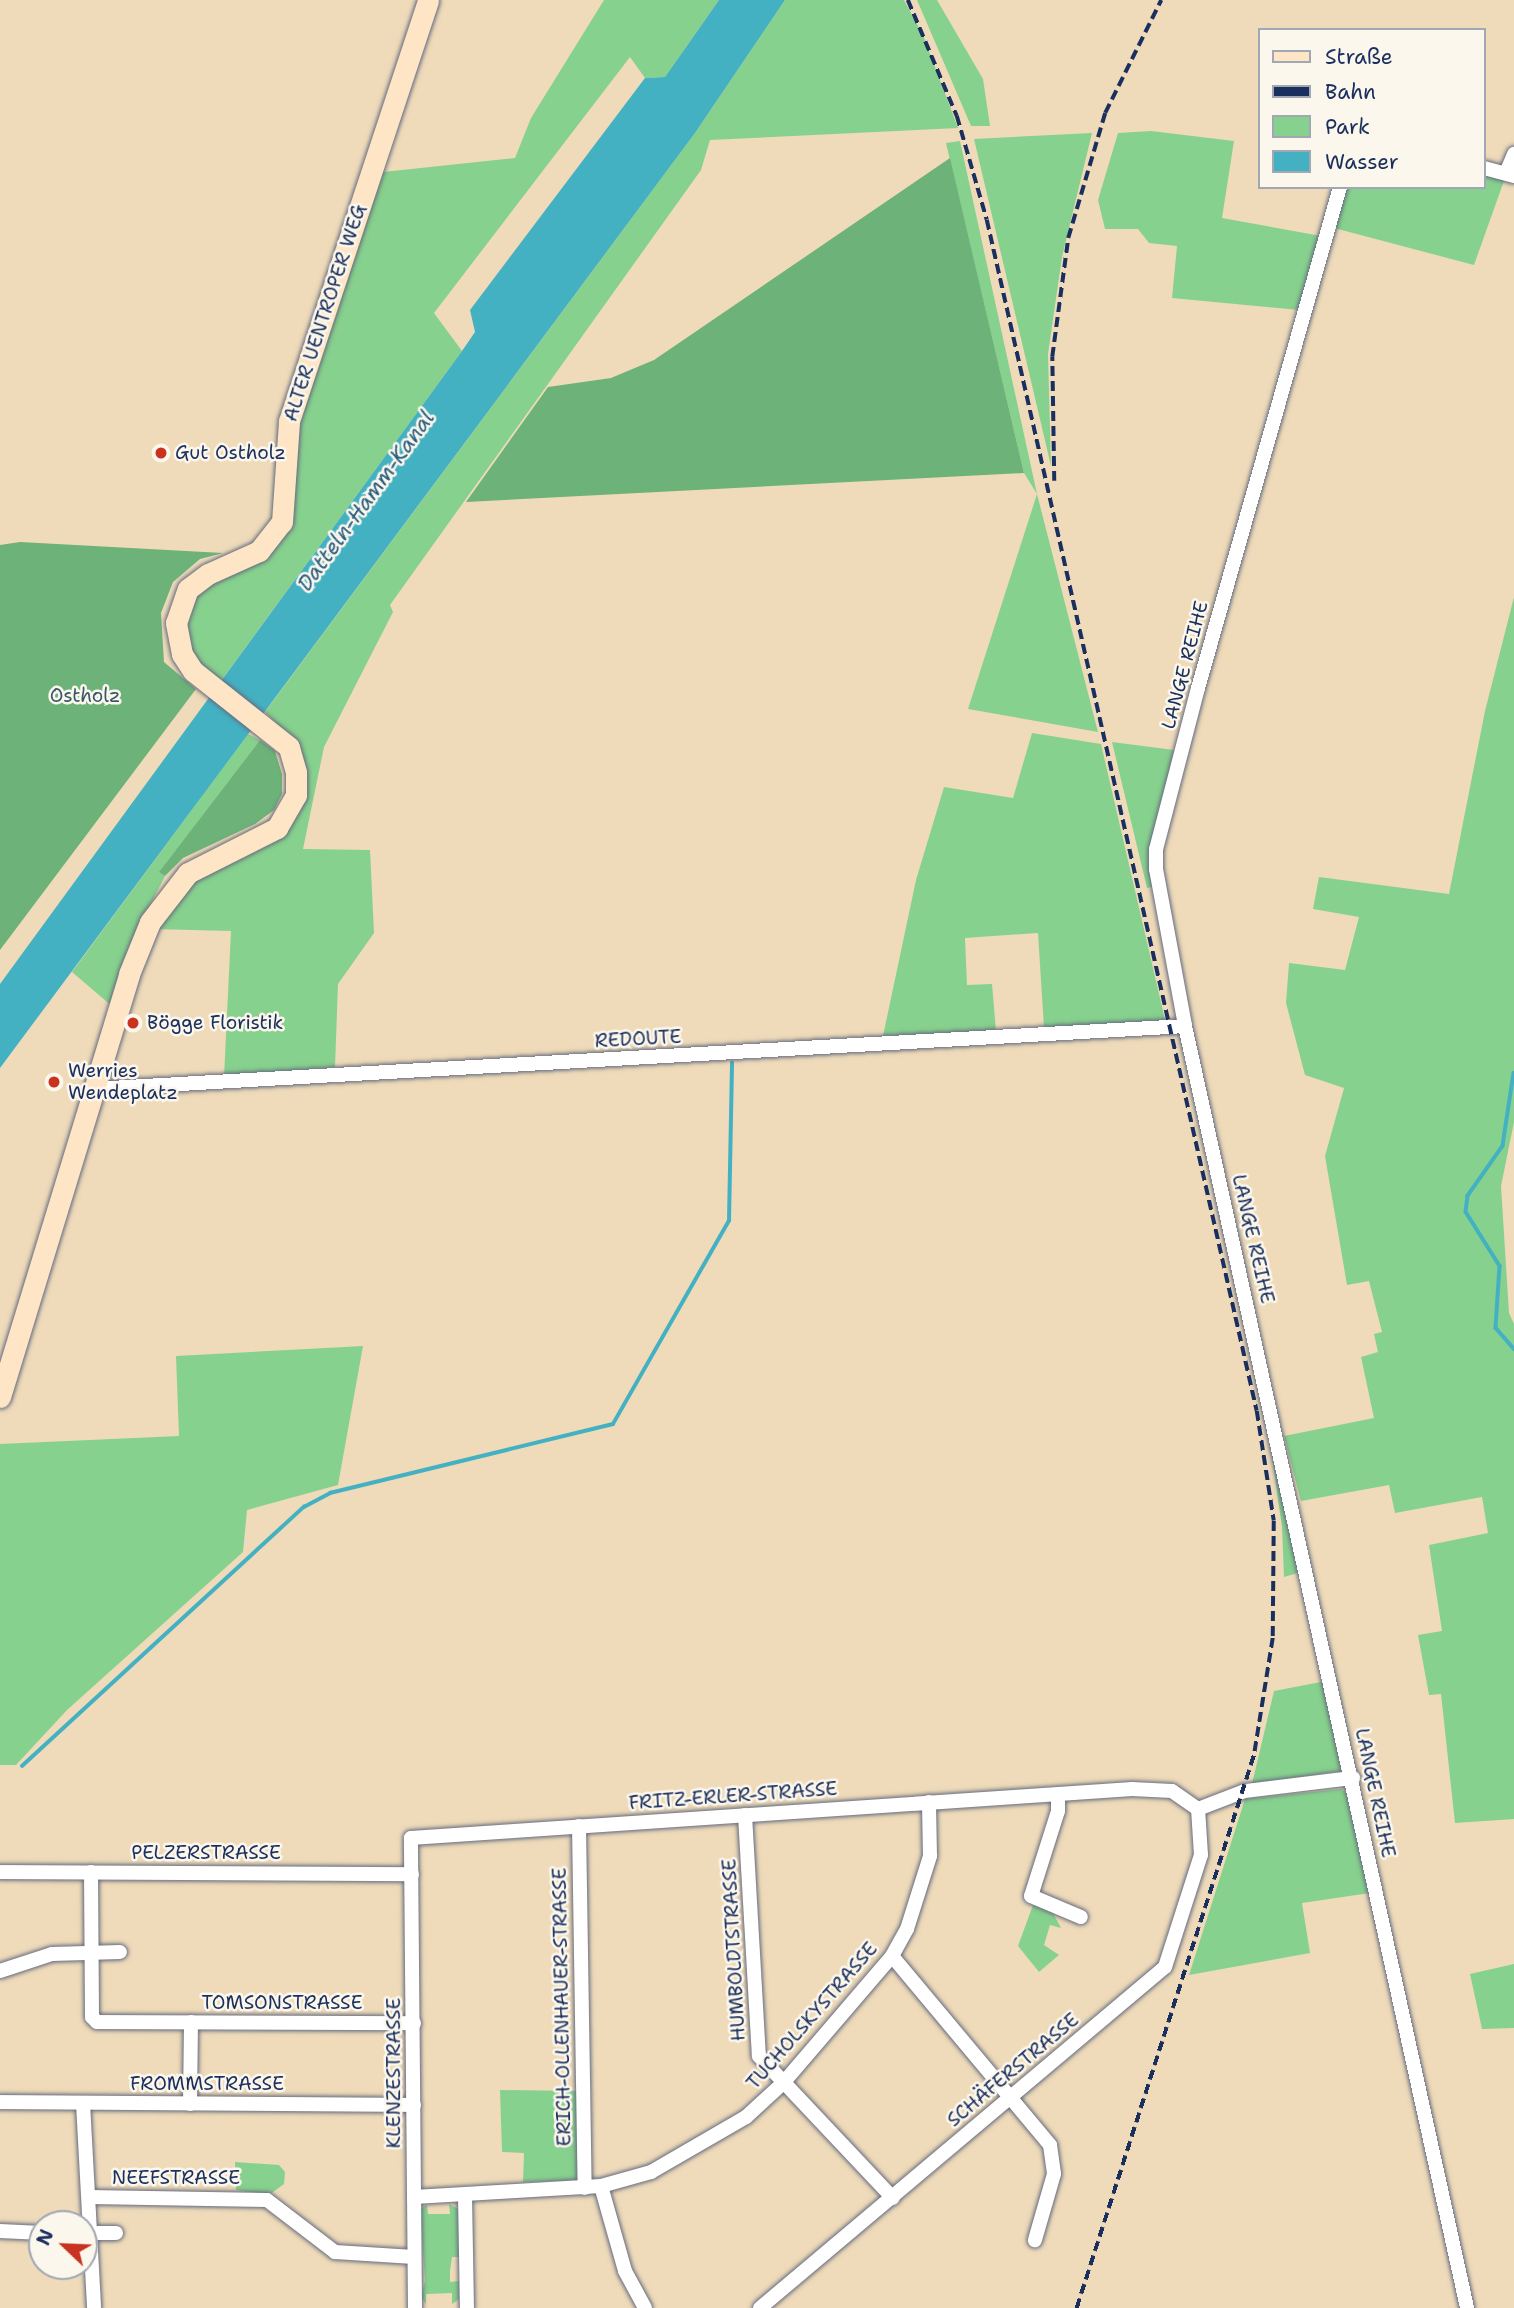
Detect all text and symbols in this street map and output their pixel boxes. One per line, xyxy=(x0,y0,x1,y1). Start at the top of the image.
legend xyxy=(1258,28,1486,189)
text: Straße xyxy=(1325,43,1393,71)
text: Bahn xyxy=(1325,78,1376,106)
text: Park xyxy=(1325,113,1370,141)
text: Wasser xyxy=(1325,148,1399,176)
street label: ALTER UENTROPER WEG xyxy=(279,202,371,424)
water label: Datteln-Hamm-Kanal xyxy=(292,406,440,596)
place label: Gut Ostholz xyxy=(175,442,286,464)
marker: Gut Ostholz xyxy=(153,445,169,461)
street label: LANGE REIHE xyxy=(1157,598,1213,732)
park label: Ostholz xyxy=(50,685,120,707)
place label: Bögge Floristik xyxy=(147,1012,283,1034)
marker: Bögge Floristik xyxy=(125,1015,141,1031)
street label: REDOUTE xyxy=(594,1025,682,1053)
place label: Werries Wendeplatz xyxy=(68,1060,178,1104)
marker: Werries Wendeplatz xyxy=(46,1074,62,1090)
street label: LANGE REIHE xyxy=(1227,1172,1279,1306)
street label: LANGE REIHE xyxy=(1350,1726,1400,1860)
street label: FRITZ-ERLER-STRASSE xyxy=(628,1777,838,1815)
street label: PELZERSTRASSE xyxy=(131,1842,281,1864)
street label: HUMBOLDTSTRASSE xyxy=(718,1858,750,2042)
street label: ERICH-OLLENHAUER-STRASSE xyxy=(548,1867,576,2147)
street label: TUCHOLSKYSTRASSE xyxy=(742,1938,882,2094)
street label: TOMSONSTRASSE xyxy=(201,1992,363,2014)
street label: KLENZESTRASSE xyxy=(383,1998,405,2148)
street label: SCHÄFERSTRASSE xyxy=(943,2008,1083,2132)
street label: FROMMSTRASSE xyxy=(130,2073,284,2095)
street label: NEEFSTRASSE xyxy=(112,2167,240,2189)
north arrow xyxy=(28,2210,98,2280)
text: N xyxy=(31,2226,59,2249)

